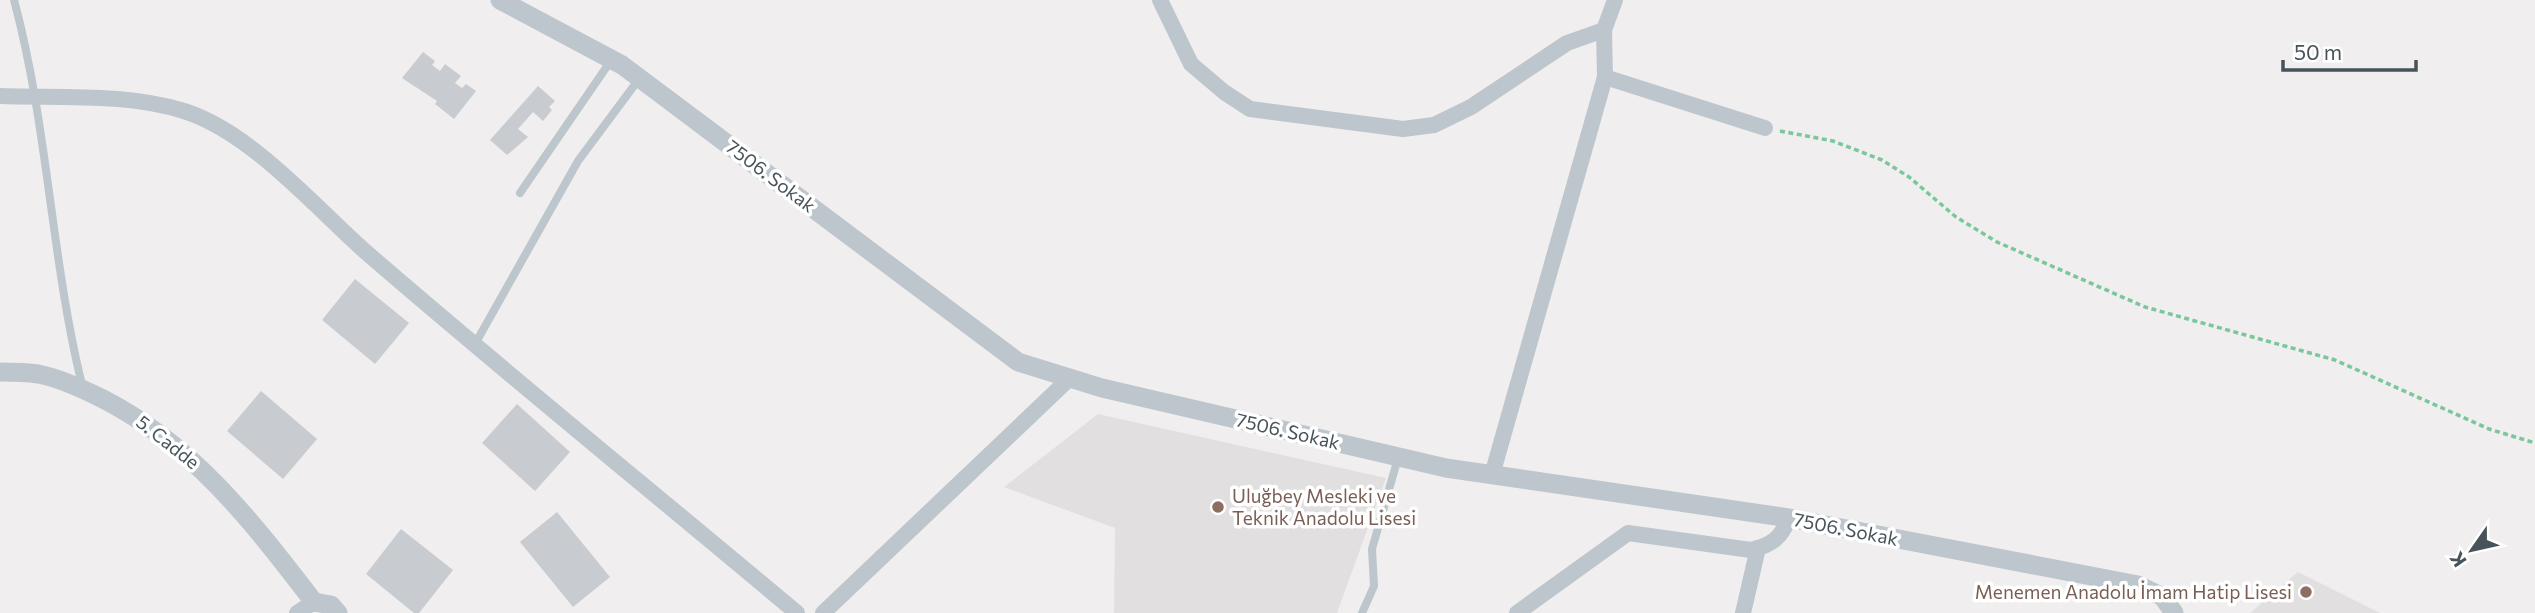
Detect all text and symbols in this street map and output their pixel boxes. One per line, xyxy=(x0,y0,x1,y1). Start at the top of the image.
scale bar xyxy=(2283,28,2416,72)
text: 50 m xyxy=(2294,39,2342,64)
street label: 7506. Sokak xyxy=(722,135,820,217)
street label: 7506. Sokak xyxy=(1234,407,1342,454)
street label: 5. Cadde xyxy=(132,410,204,473)
place label: Uluğbey Mesleki ve Teknik Anadolu Lisesi xyxy=(1232,484,1416,529)
marker: Uluğbey Mesleki ve Teknik Anadolu Lisesi xyxy=(1210,499,1226,515)
street label: 7506. Sokak xyxy=(1792,507,1900,550)
north arrow xyxy=(2437,515,2507,585)
text: K xyxy=(2444,548,2471,572)
place label: Menemen Anadolu İmam Hatip Lisesi xyxy=(1975,580,2292,603)
marker: Menemen Anadolu İmam Hatip Lisesi xyxy=(2298,584,2314,600)

